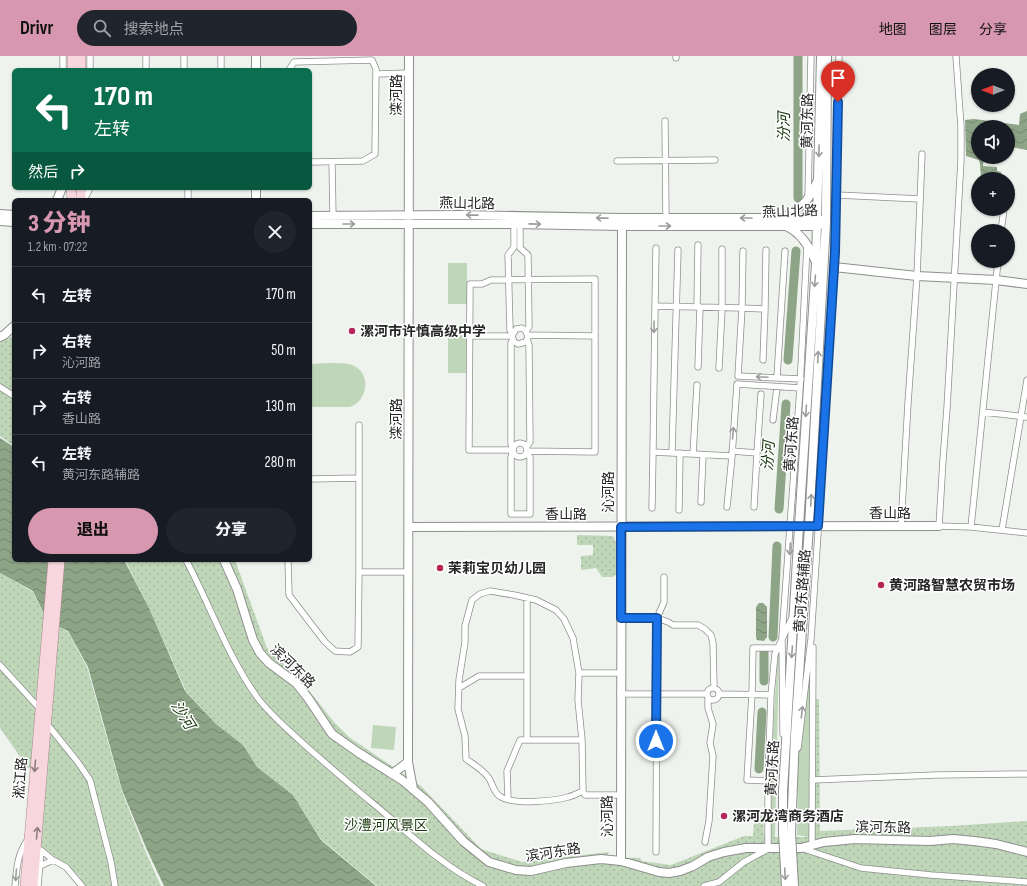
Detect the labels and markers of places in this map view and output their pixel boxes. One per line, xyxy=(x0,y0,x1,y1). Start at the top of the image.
pin xyxy=(821,61,855,102)
place label: 漯河市许慎高级中学 xyxy=(360,323,486,340)
marker: 漯河市许慎高级中学 xyxy=(347,326,357,336)
place label: 茉莉宝贝幼儿园 xyxy=(448,560,546,577)
marker: 茉莉宝贝幼儿园 xyxy=(435,563,445,573)
place label: 黄河路智慧农贸市场 xyxy=(889,577,1015,594)
marker: 黄河路智慧农贸市场 xyxy=(876,580,886,590)
place label: 漯河龙湾商务酒店 xyxy=(732,808,844,825)
marker: 漯河龙湾商务酒店 xyxy=(719,811,729,821)

